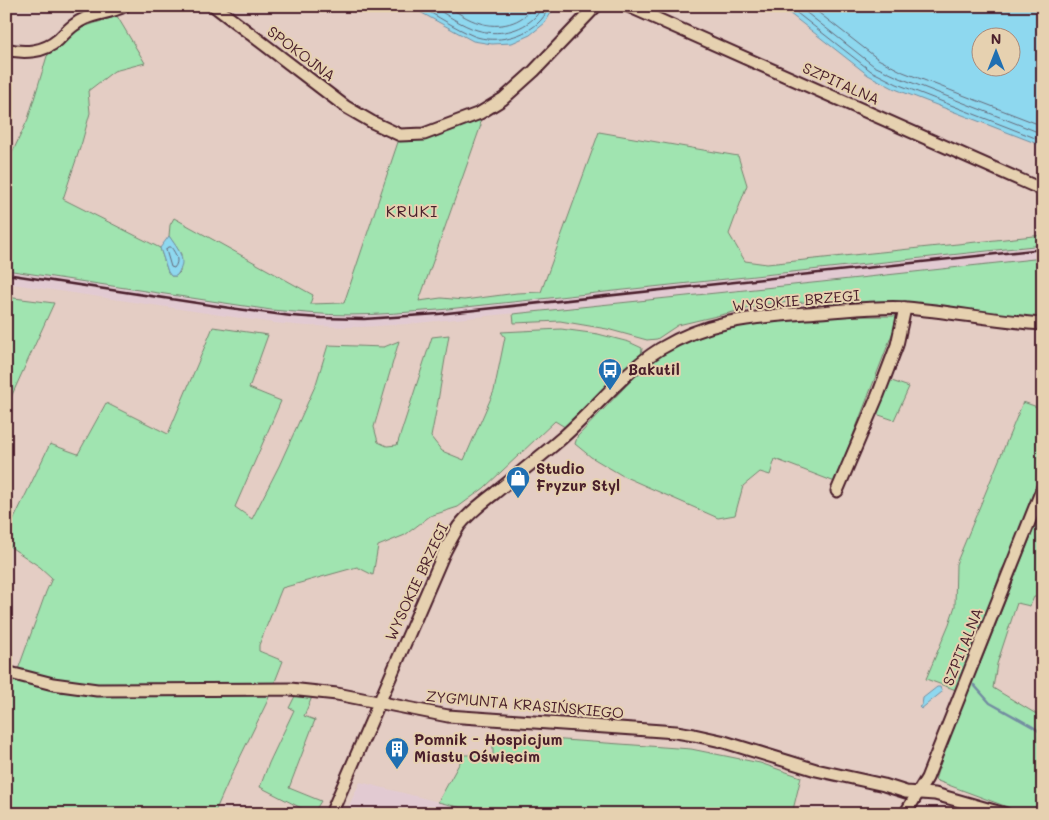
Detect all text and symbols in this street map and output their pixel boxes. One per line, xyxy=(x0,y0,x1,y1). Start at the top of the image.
street label: SPOKOJNA xyxy=(264,21,340,85)
north arrow xyxy=(972,28,1022,78)
text: N xyxy=(991,29,1001,48)
street label: SZPITALNA xyxy=(800,57,883,109)
district label: KRUKI xyxy=(386,200,438,221)
street label: WYSOKIE BRZEGI xyxy=(731,284,861,316)
bus stop icon: Bakutil xyxy=(597,357,623,391)
place label: Bakutil xyxy=(628,359,680,379)
place label: Studio Fryzur Styl xyxy=(536,458,620,495)
shop icon: Studio Fryzur Styl xyxy=(505,465,531,499)
street label: WYSOKIE BRZEGI xyxy=(380,519,452,644)
street label: SZPITALNA xyxy=(937,605,987,689)
street label: ZYGMUNTA KRASIŃSKIEGO xyxy=(425,685,625,723)
place label: Pomnik - Hospicjum Miastu Oświęcim xyxy=(414,729,563,766)
building icon: Pomnik - Hospicjum Miastu Oświęcim xyxy=(384,736,410,770)

